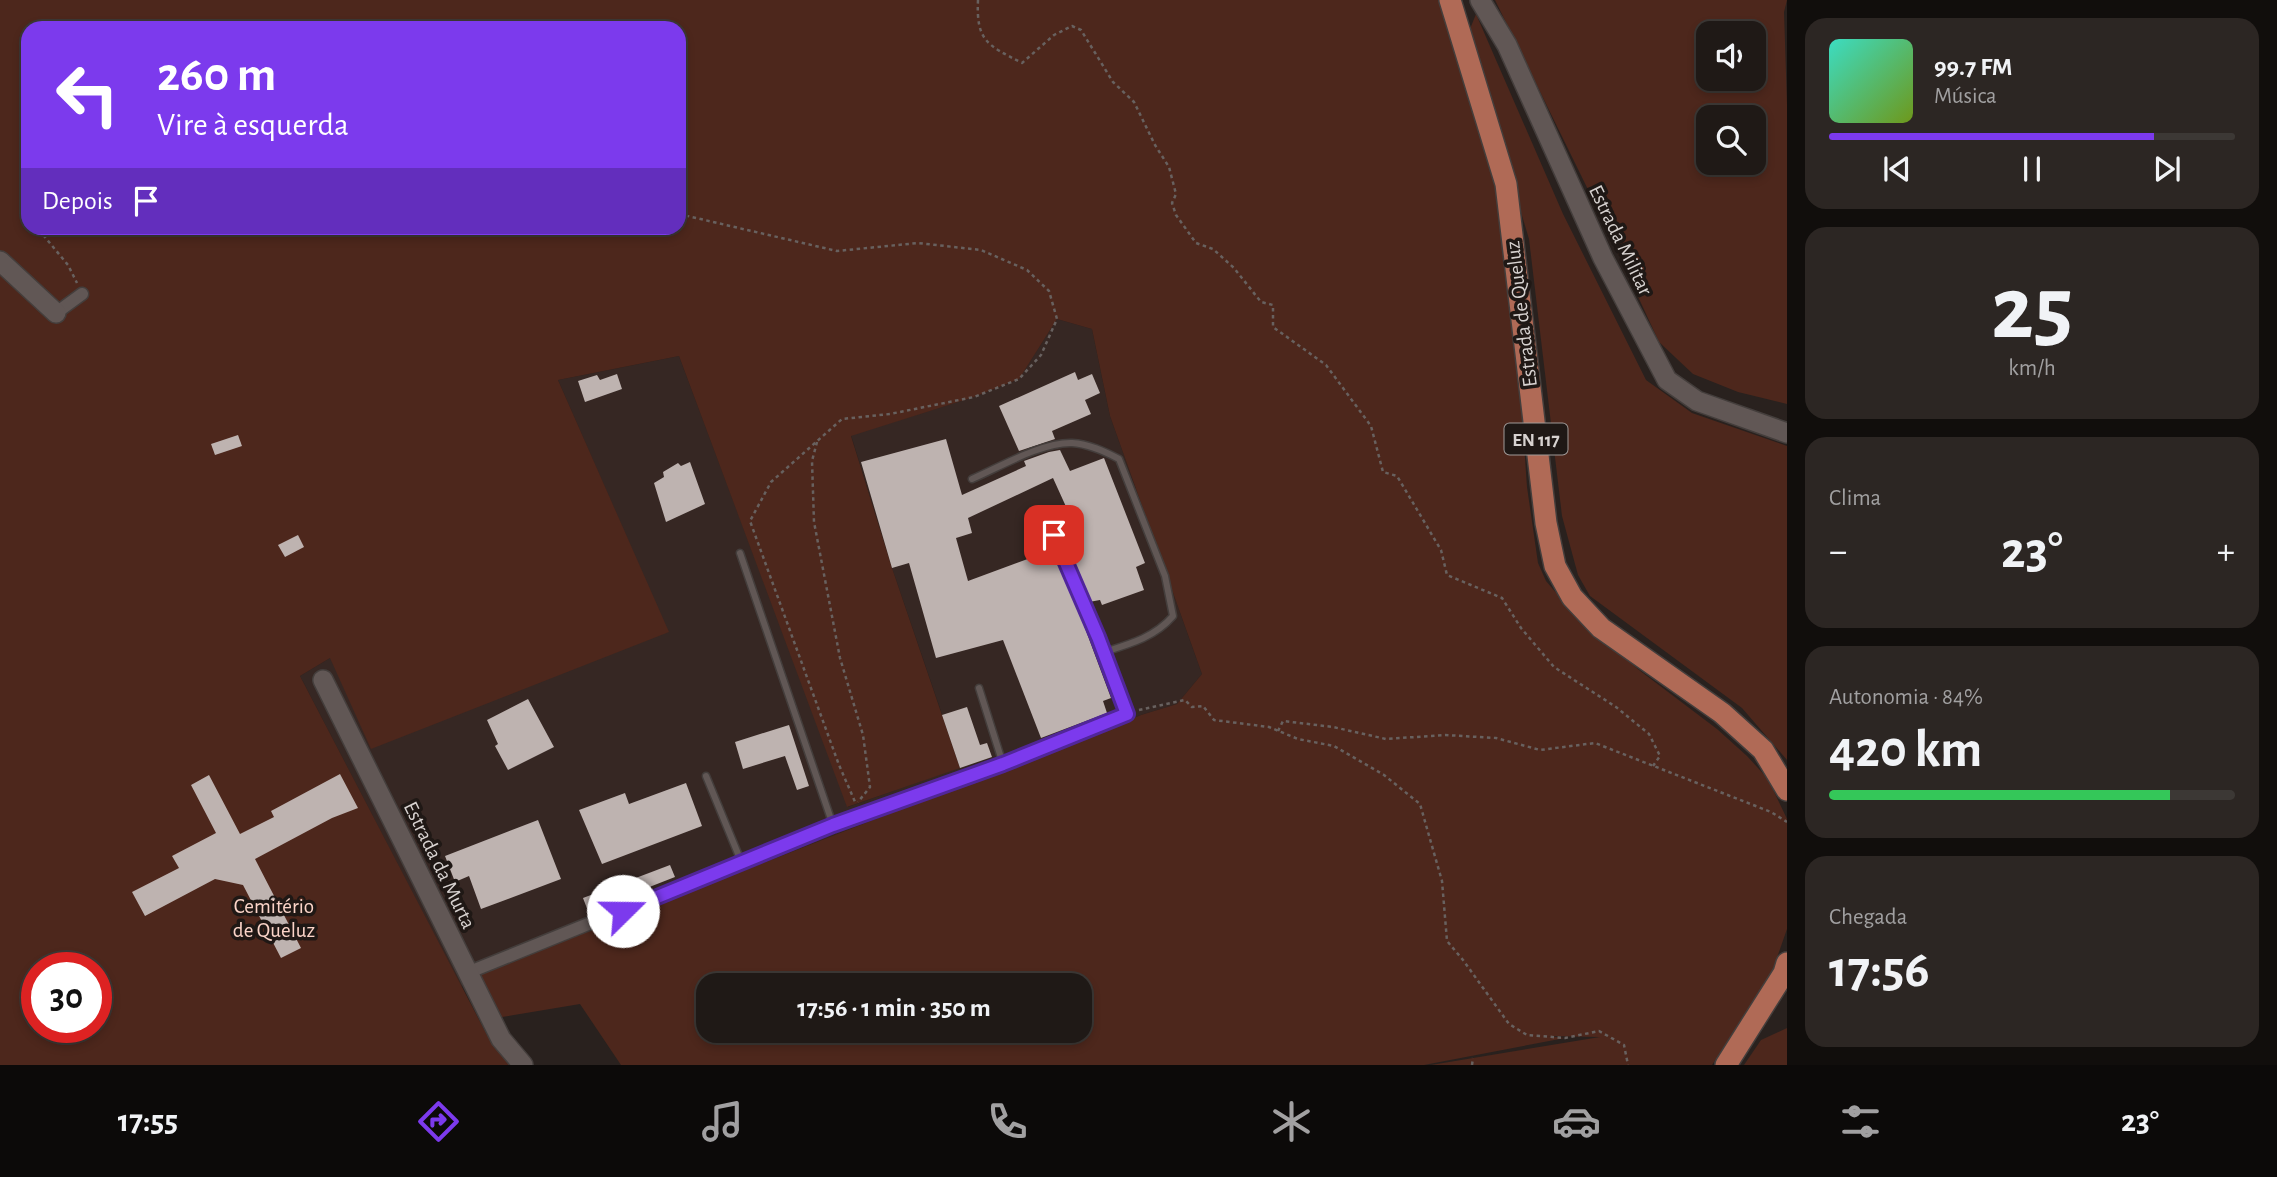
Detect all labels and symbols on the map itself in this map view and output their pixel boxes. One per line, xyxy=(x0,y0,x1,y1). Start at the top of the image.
street label: Estrada Militar xyxy=(1585,182,1656,299)
street label: Estrada de Queluz xyxy=(1502,240,1541,388)
road number: EN 117 xyxy=(1504,424,1568,454)
pin xyxy=(1024,505,1084,565)
street label: Estrada da Murta xyxy=(400,798,480,932)
position arrow xyxy=(586,874,660,948)
park label: Cemitério de Queluz xyxy=(233,896,315,941)
speed limit sign: 30 xyxy=(21,952,112,1043)

